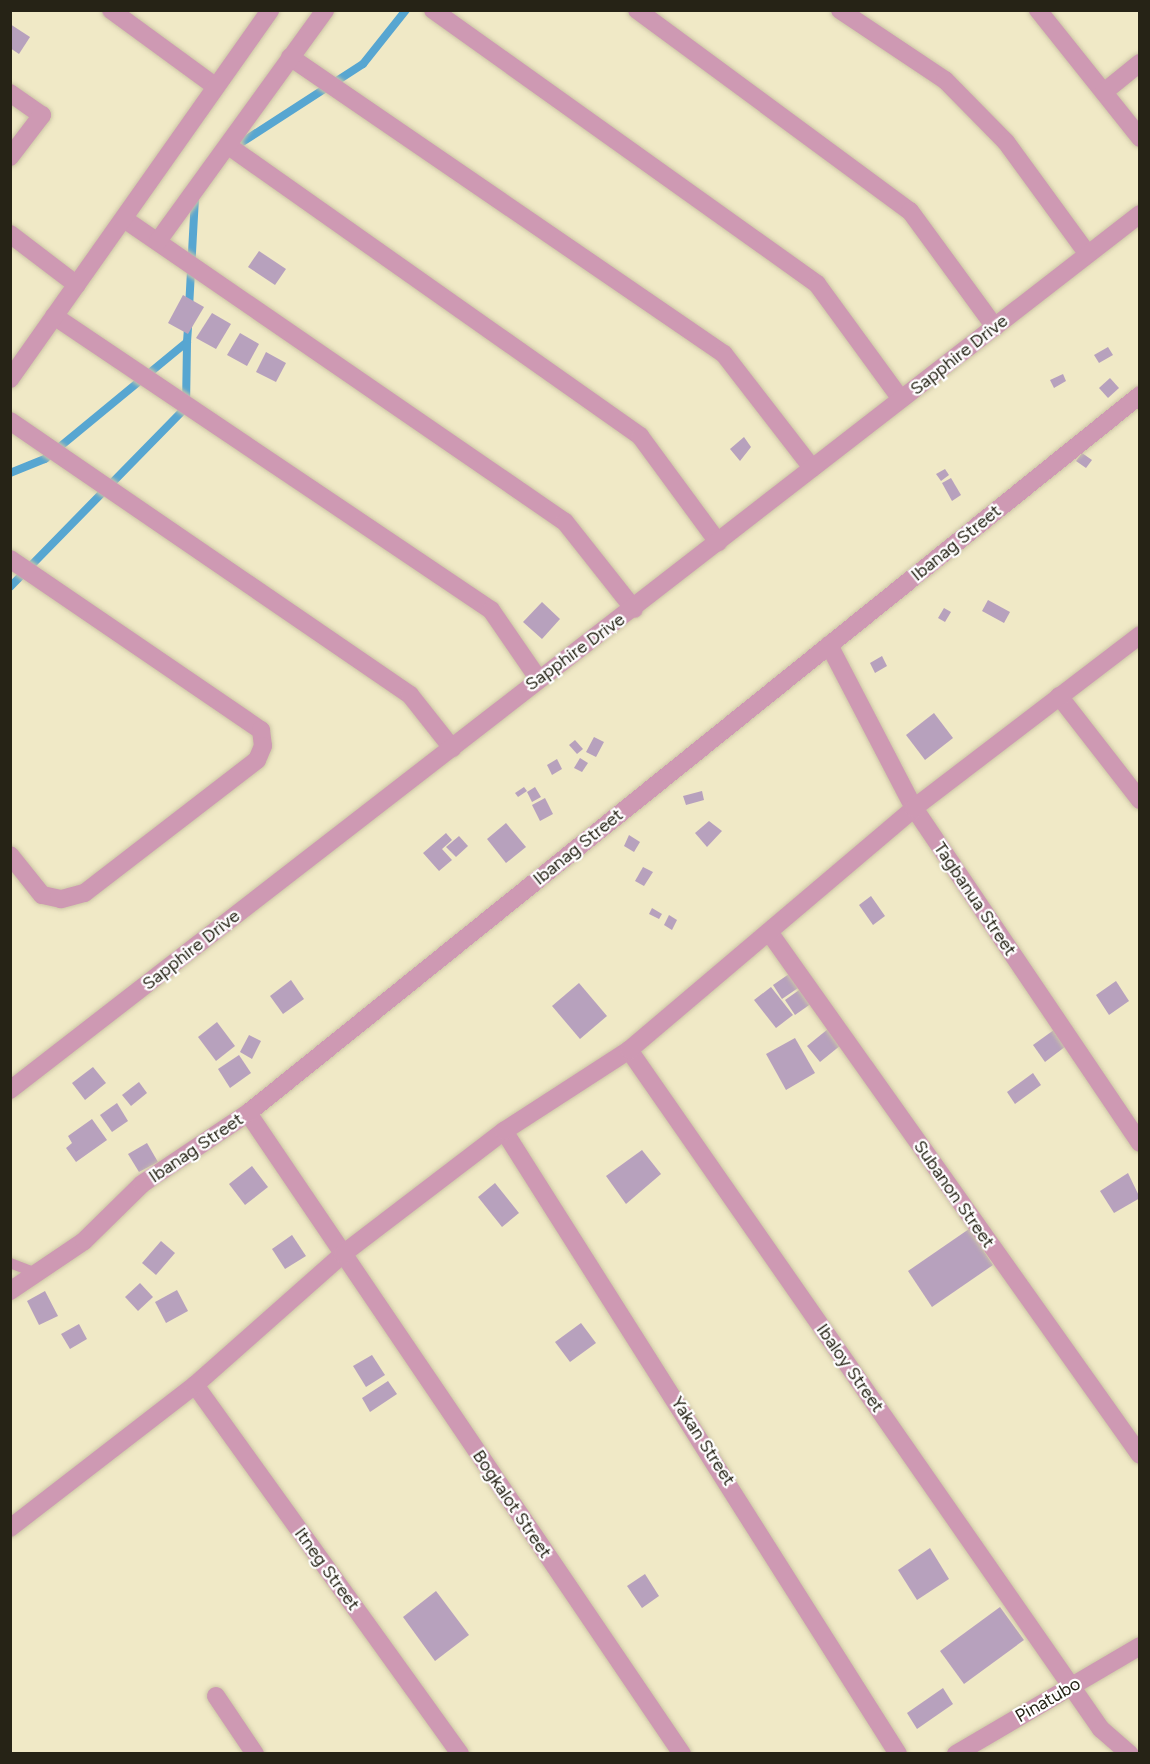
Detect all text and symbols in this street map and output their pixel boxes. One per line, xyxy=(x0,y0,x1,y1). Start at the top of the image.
street label: Sapphire Drive xyxy=(906,310,1012,400)
street label: Ibanag Street xyxy=(907,500,1005,586)
street label: Sapphire Drive xyxy=(521,609,629,695)
street label: Ibanag Street xyxy=(529,804,627,890)
street label: Tagbanua Street xyxy=(929,838,1021,960)
street label: Sapphire Drive xyxy=(138,905,244,995)
street label: Ibanag Street xyxy=(145,1109,247,1187)
street label: Subanon Street xyxy=(909,1136,999,1252)
street label: Ibaloy Street xyxy=(812,1320,888,1416)
street label: Yakan Street xyxy=(666,1393,740,1489)
street label: Bogkalot Street xyxy=(468,1446,556,1562)
street label: Itneg Street xyxy=(290,1523,364,1615)
street label: Pinatubo xyxy=(1012,1673,1084,1727)

